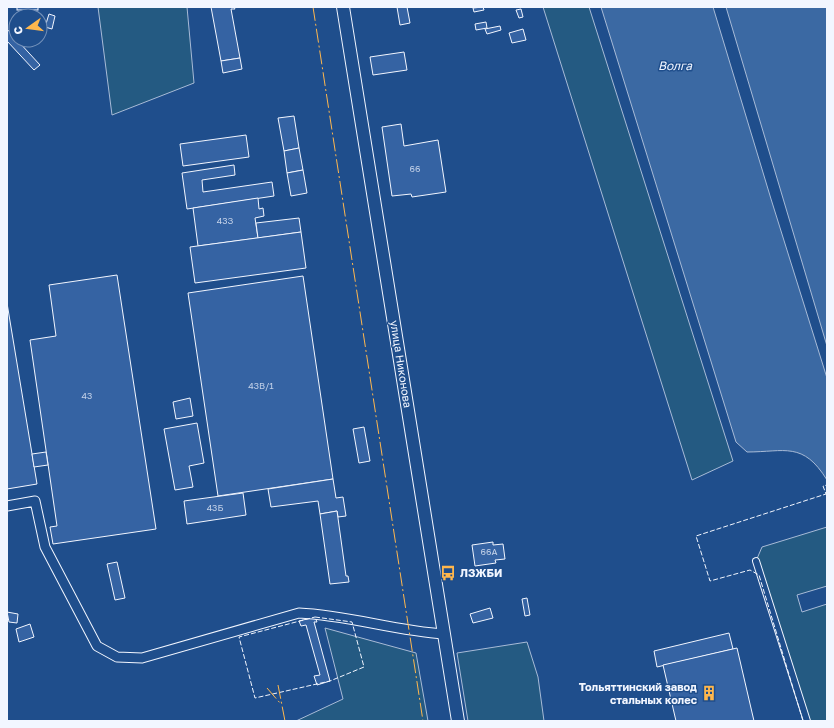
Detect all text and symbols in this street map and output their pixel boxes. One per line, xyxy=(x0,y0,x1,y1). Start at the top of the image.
north arrow xyxy=(8,8,48,48)
text: С xyxy=(11,25,25,36)
water label: Волга xyxy=(658,58,693,73)
house number: 66 xyxy=(410,163,420,174)
house number: 43З xyxy=(217,215,233,226)
street label: улица Никонова xyxy=(388,319,415,409)
house number: 43В/1 xyxy=(248,380,274,391)
house number: 43 xyxy=(82,390,92,401)
house number: 43Б xyxy=(207,502,223,513)
house number: 66А xyxy=(481,546,497,557)
bus stop icon: ЛЗЖБИ xyxy=(439,564,457,582)
place label: ЛЗЖБИ xyxy=(460,566,502,579)
place label: Тольяттинский завод стальных колес xyxy=(579,680,698,706)
building icon: Тольяттинский завод стальных колес xyxy=(700,684,718,702)

